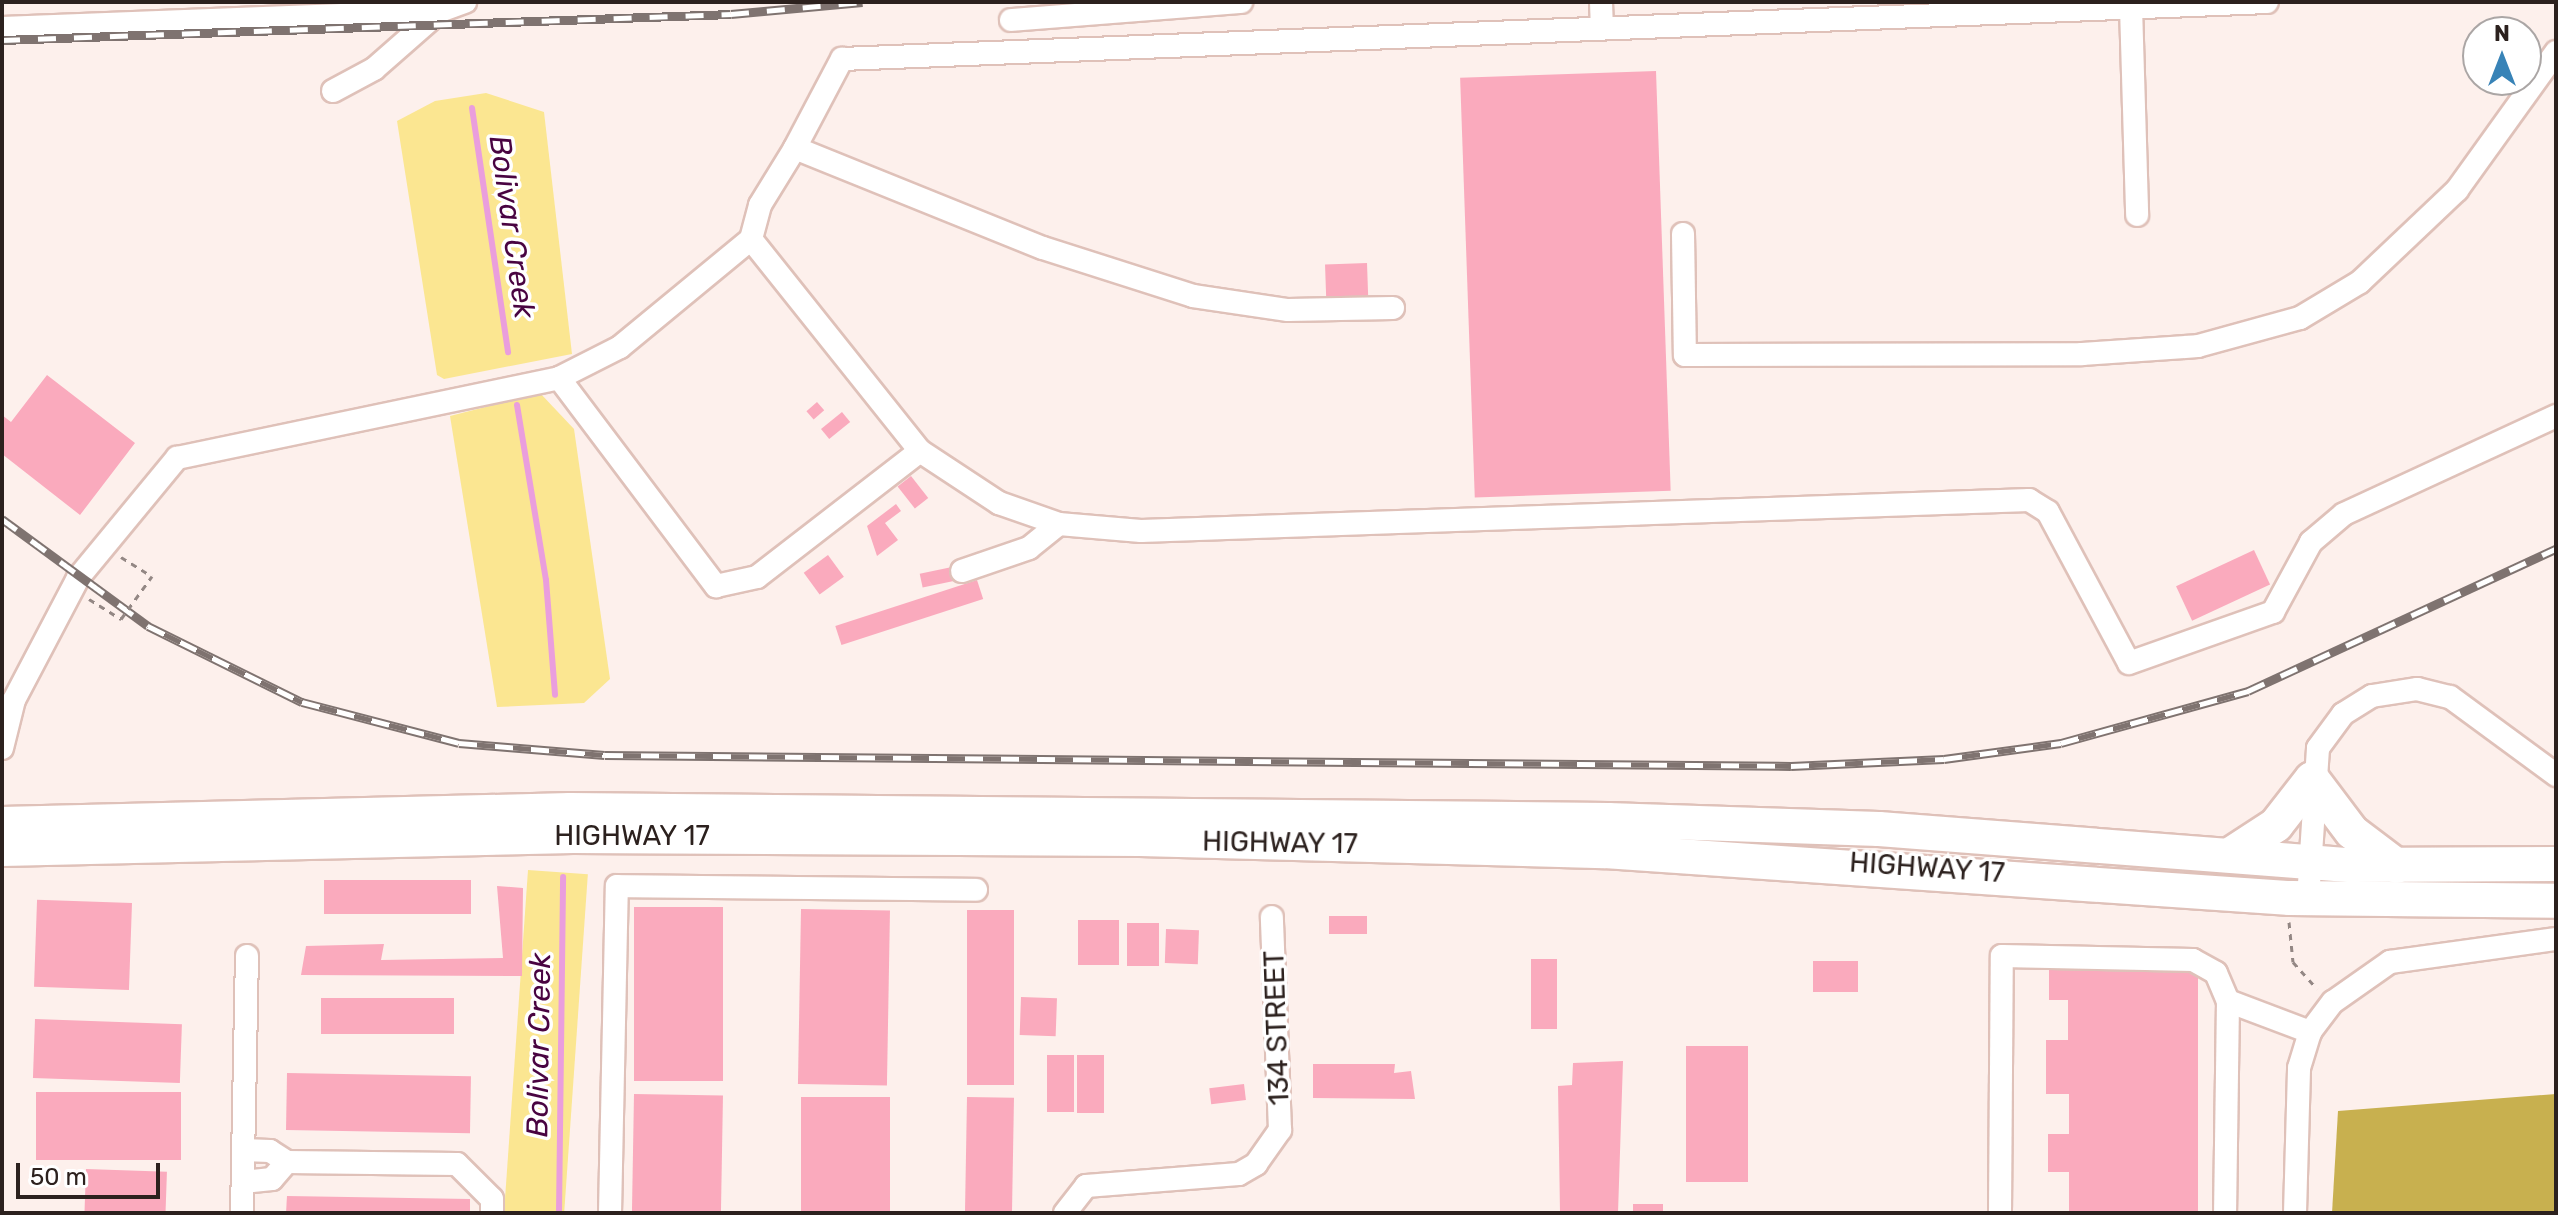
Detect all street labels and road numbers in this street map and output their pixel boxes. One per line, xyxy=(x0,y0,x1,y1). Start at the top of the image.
street label: HIGHWAY 17 xyxy=(554,819,710,853)
street label: HIGHWAY 17 xyxy=(1201,825,1359,861)
street label: HIGHWAY 17 xyxy=(1848,846,2006,890)
street label: 134 STREET xyxy=(1258,950,1296,1106)

